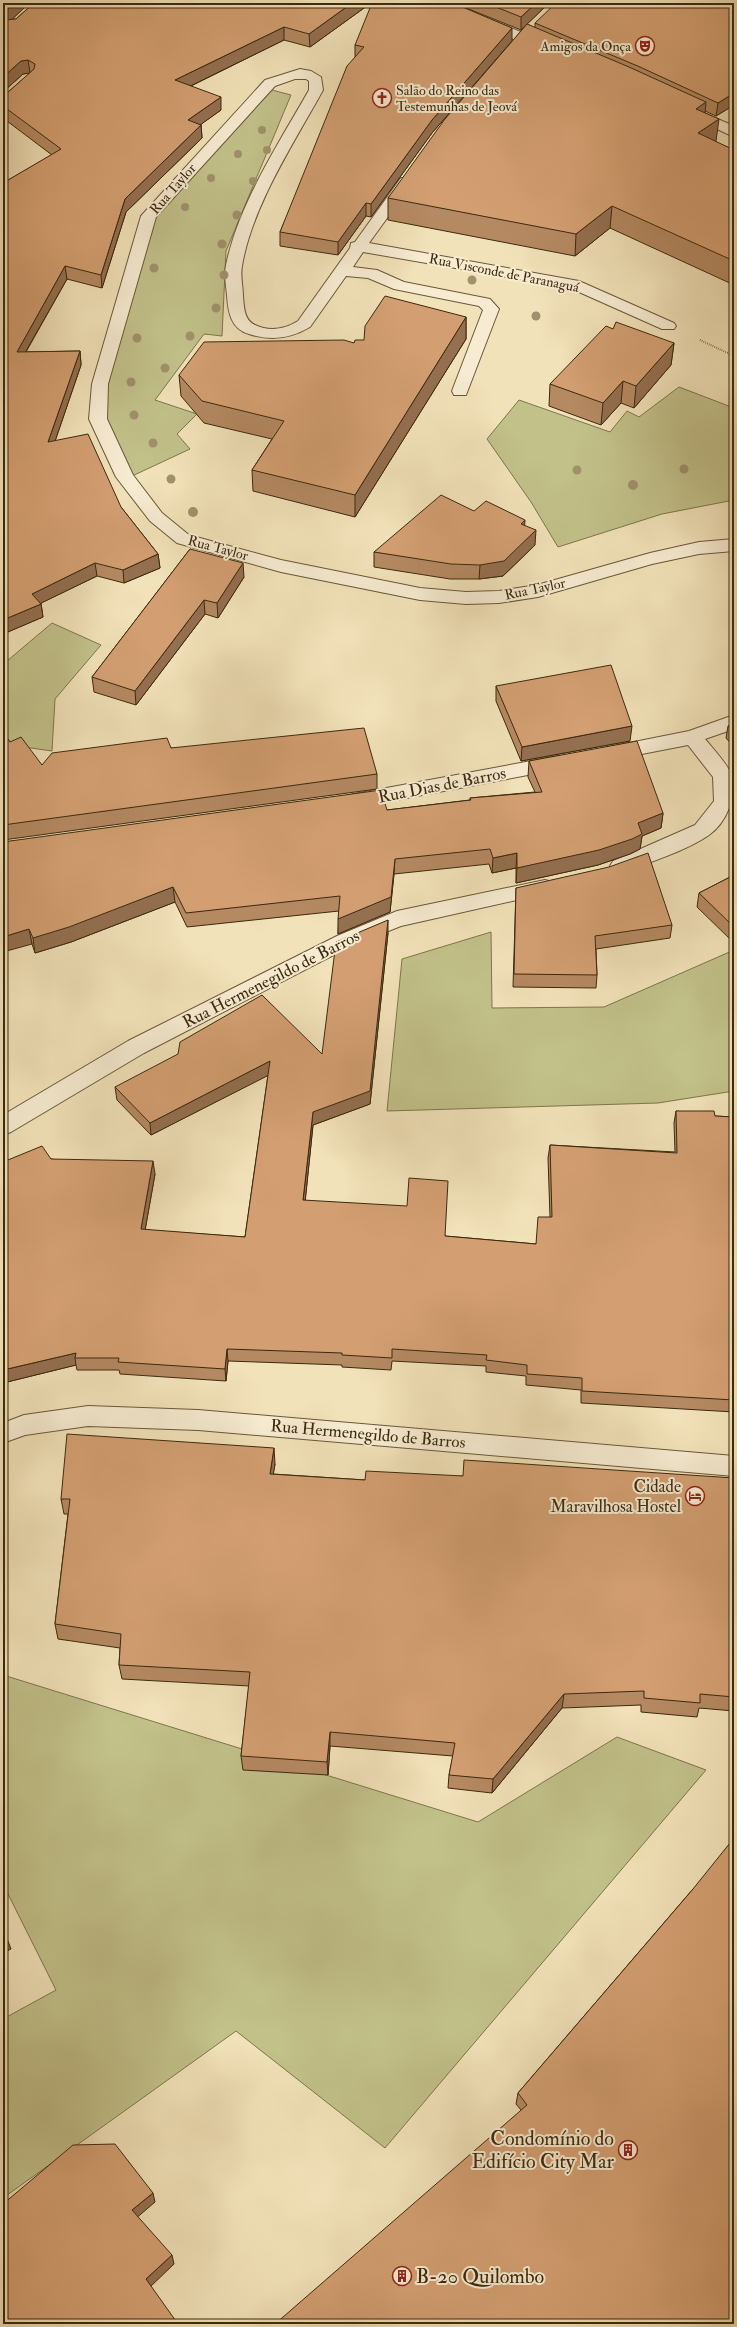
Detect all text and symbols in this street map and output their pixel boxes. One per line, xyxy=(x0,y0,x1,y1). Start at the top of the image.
theatre icon: Amigos da Onça xyxy=(634,35,656,57)
place label: Amigos da Onça xyxy=(540,38,631,55)
place label: Salão do Reino das Testemunhas de Jeová xyxy=(396,82,517,115)
church icon: Salão do Reino das Testemunhas de Jeová xyxy=(371,87,393,109)
street label: Rua Taylor xyxy=(146,159,201,219)
street label: Rua Visconde de Paranaguá xyxy=(427,250,581,296)
street label: Rua Taylor xyxy=(186,532,251,565)
street label: Rua Taylor xyxy=(503,574,568,605)
street label: Rua Dias de Barros xyxy=(376,762,508,808)
street label: Rua Hermenegildo de Barros xyxy=(179,925,363,1033)
street label: Rua Hermenegildo de Barros xyxy=(270,1415,467,1453)
place label: Cidade Maravilhosa Hostel xyxy=(550,1476,682,1517)
hotel icon: Cidade Maravilhosa Hostel xyxy=(684,1485,706,1507)
place label: Condomínio do Edifício City Mar xyxy=(472,2126,615,2174)
building icon: Condomínio do Edifício City Mar xyxy=(617,2139,639,2161)
place label: B-20 Quilombo xyxy=(416,2264,544,2289)
building icon: B-20 Quilombo xyxy=(391,2265,413,2287)

